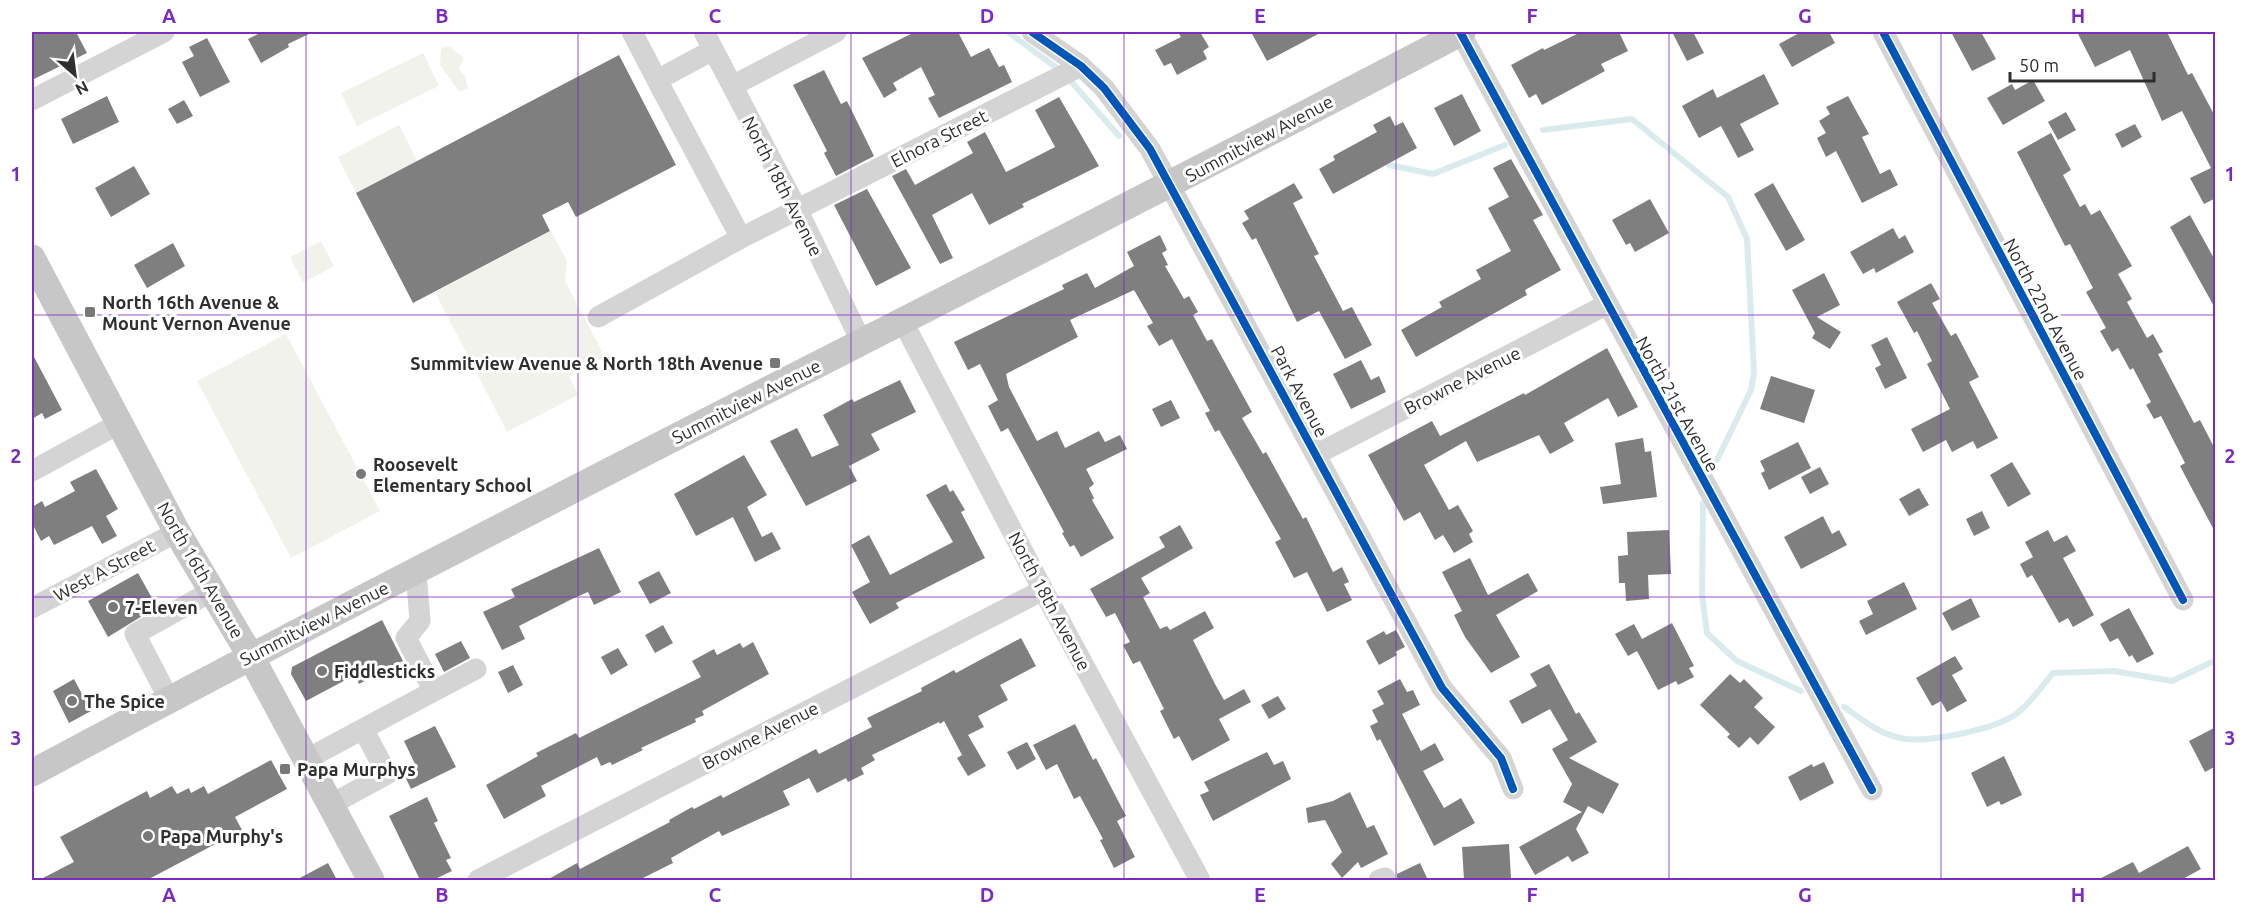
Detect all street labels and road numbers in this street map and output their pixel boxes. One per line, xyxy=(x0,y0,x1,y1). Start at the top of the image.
street label: Summitview Avenue xyxy=(1182,91,1336,185)
street label: Elnora Street xyxy=(887,105,991,171)
street label: North 18th Avenue xyxy=(739,113,827,259)
street label: North 22nd Avenue xyxy=(2000,235,2092,383)
street label: North 21st Avenue xyxy=(1632,333,1724,475)
street label: Park Avenue xyxy=(1268,342,1332,440)
street label: Browne Avenue xyxy=(1401,342,1523,418)
street label: Summitview Avenue xyxy=(668,355,824,447)
street label: North 16th Avenue xyxy=(154,498,248,642)
street label: North 18th Avenue xyxy=(1005,528,1095,674)
street label: West A Street xyxy=(50,535,158,605)
street label: Summitview Avenue xyxy=(236,577,392,669)
street label: Browne Avenue xyxy=(699,697,821,773)

